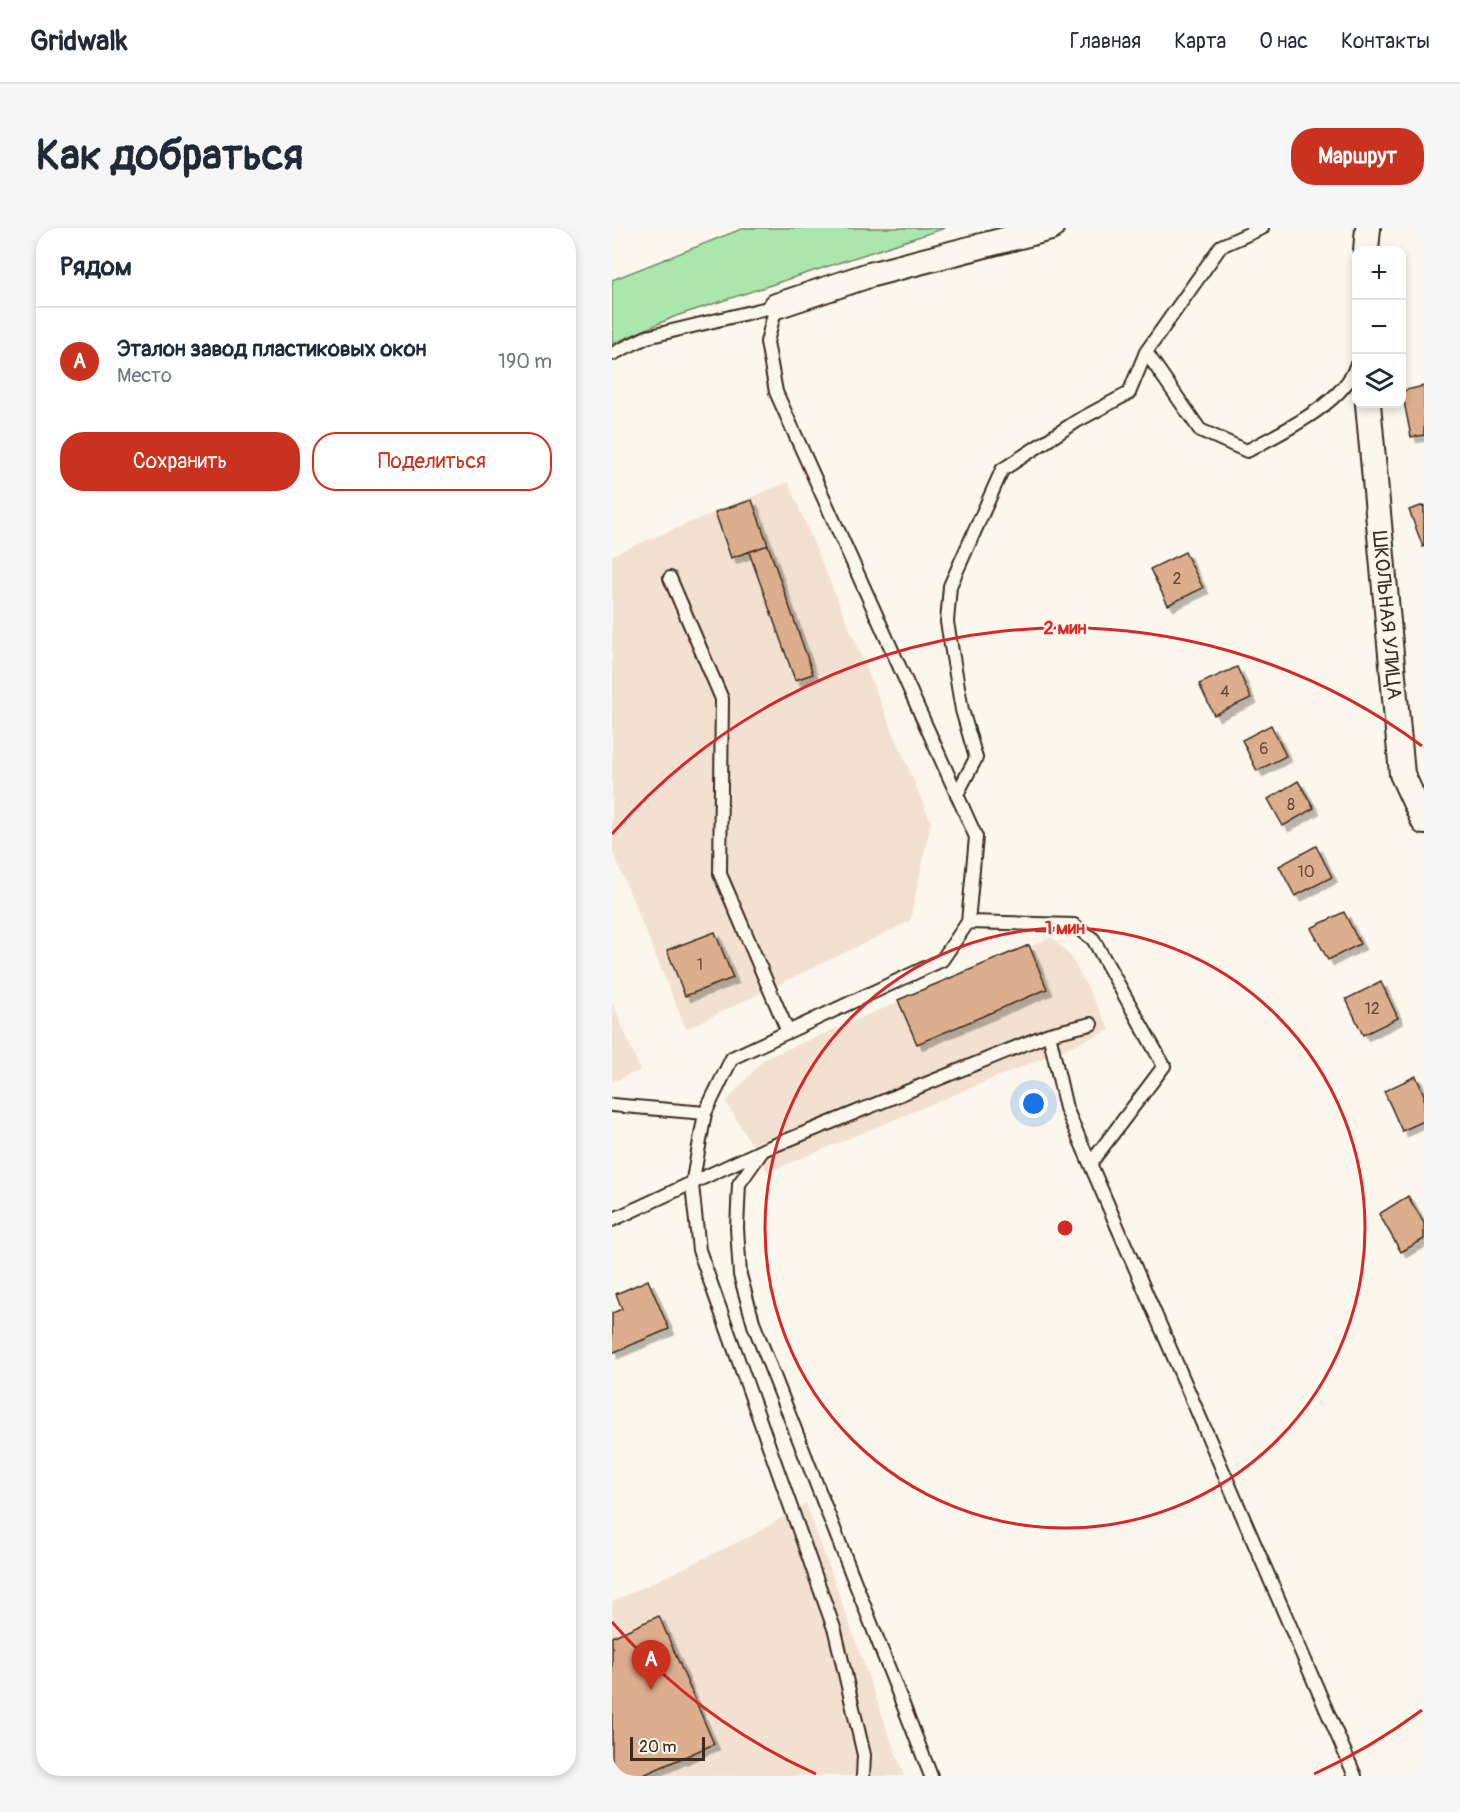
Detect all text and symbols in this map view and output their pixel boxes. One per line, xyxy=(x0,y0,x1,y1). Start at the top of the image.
text: Gridwalk xyxy=(30,24,128,59)
text: Главная xyxy=(1070,28,1141,55)
text: Карта xyxy=(1174,28,1226,55)
text: О нас xyxy=(1259,28,1308,55)
text: Контакты xyxy=(1341,28,1430,55)
button: Маршрут xyxy=(1291,128,1424,185)
text: Как добраться xyxy=(36,130,303,182)
map controls xyxy=(1352,246,1406,408)
button: + xyxy=(1352,246,1406,300)
text: Рядом xyxy=(60,251,132,283)
button: − xyxy=(1352,300,1406,354)
text: Эталон завод пластиковых окон xyxy=(117,335,426,363)
text: A xyxy=(73,349,86,374)
text: 190 m xyxy=(498,349,552,374)
button: layers xyxy=(1352,354,1406,408)
text: Место xyxy=(117,363,172,388)
button: Сохранить xyxy=(60,432,300,491)
button: Поделиться xyxy=(312,432,552,491)
street label: ШКОЛЬНАЯ УЛИЦА xyxy=(1367,530,1407,701)
house number: 2 xyxy=(1173,569,1182,589)
text: 2 мин xyxy=(1044,617,1086,640)
house number: 4 xyxy=(1220,682,1230,702)
house number: 6 xyxy=(1259,739,1269,759)
house number: 8 xyxy=(1287,795,1295,815)
house number: 10 xyxy=(1297,862,1315,882)
text: 1 мин xyxy=(1045,917,1085,940)
house number: 1 xyxy=(697,955,703,975)
house number: 12 xyxy=(1364,999,1380,1019)
your location xyxy=(1019,1089,1048,1118)
centre of rings xyxy=(1055,1218,1075,1238)
pin: A xyxy=(632,1640,670,1690)
scale bar xyxy=(630,1734,705,1762)
text: 20 m xyxy=(639,1737,677,1757)

